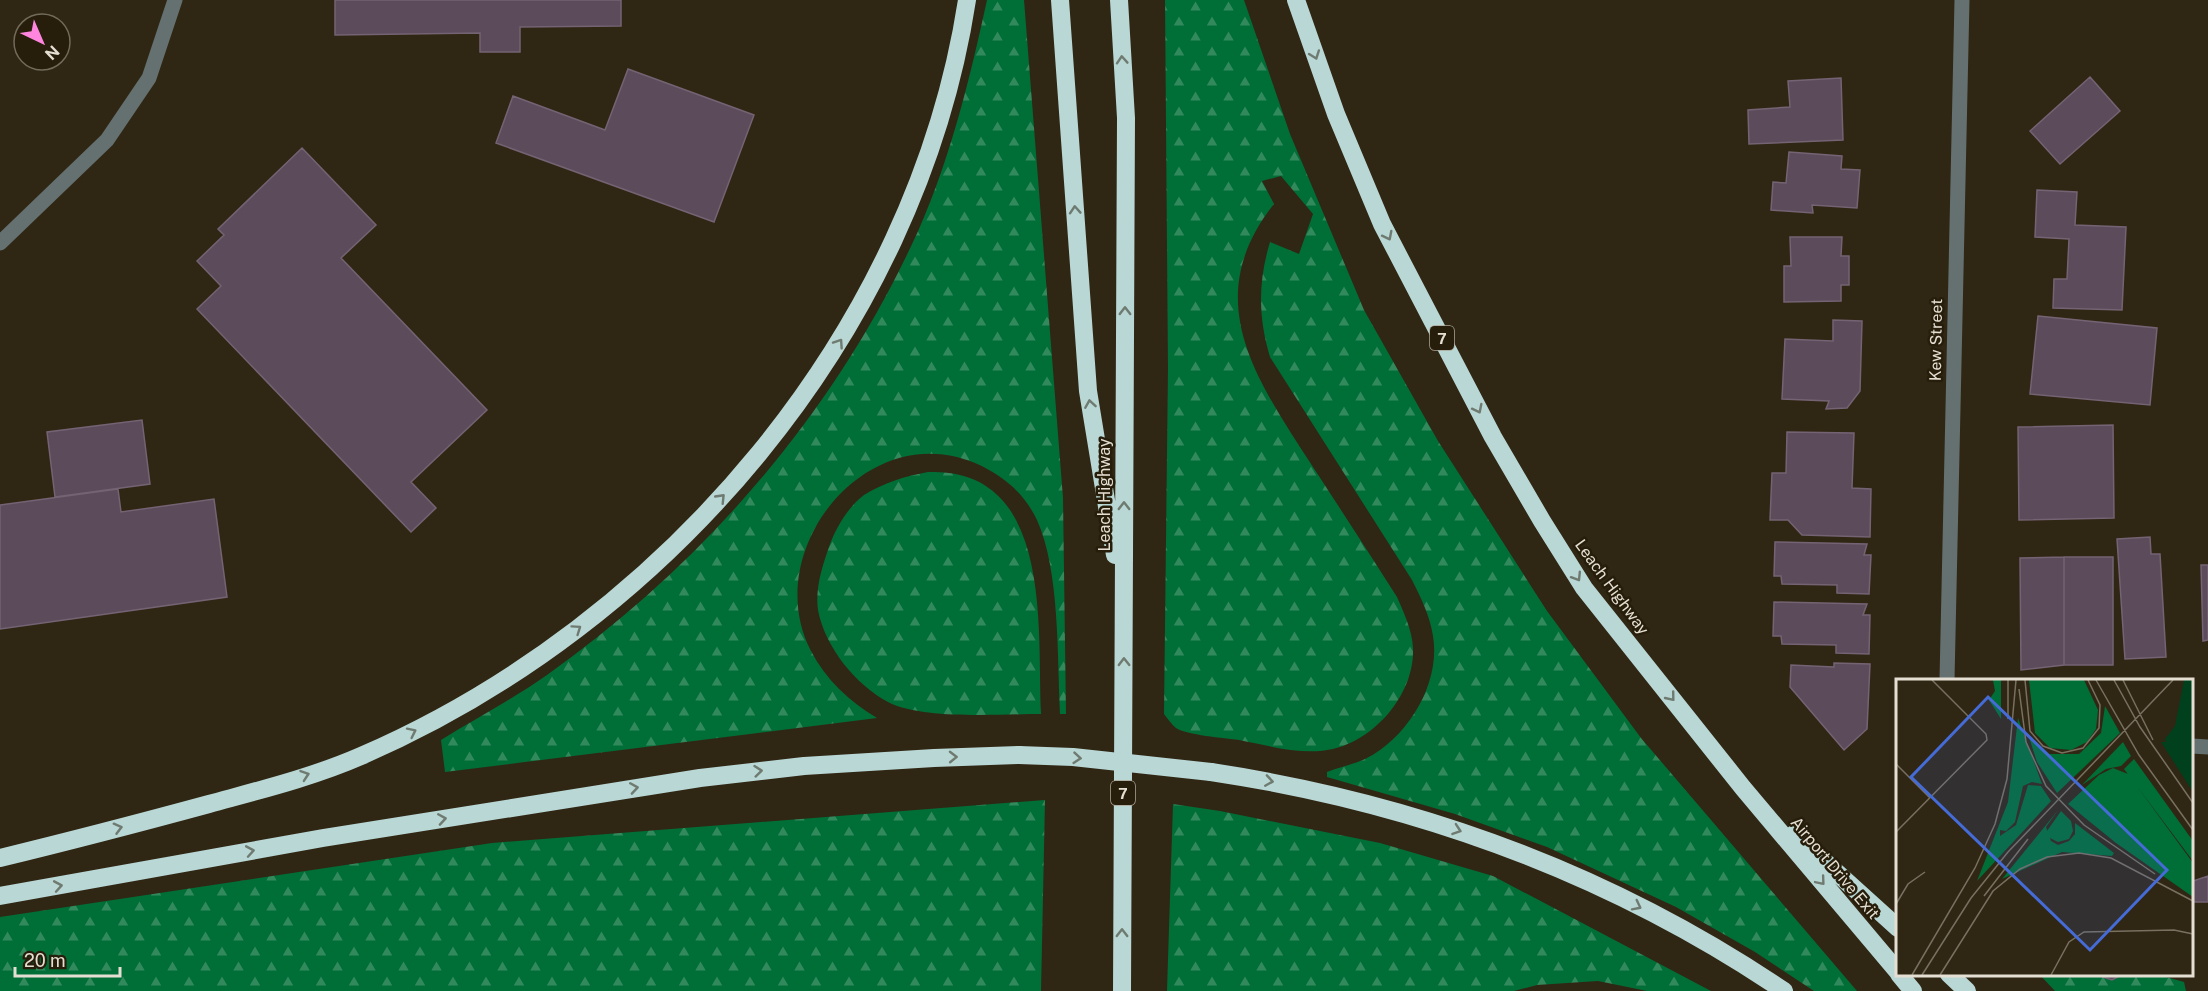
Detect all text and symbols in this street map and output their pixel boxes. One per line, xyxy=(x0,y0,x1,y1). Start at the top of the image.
north arrow xyxy=(12,12,72,72)
text: N xyxy=(41,41,63,64)
one-way arrow xyxy=(1308,49,1321,60)
one-way arrow xyxy=(1116,55,1129,64)
one-way arrow xyxy=(1069,205,1082,214)
one-way arrow xyxy=(1381,229,1393,240)
street label: Kew Street xyxy=(1926,299,1946,381)
one-way arrow xyxy=(1118,307,1131,316)
road number: 7 xyxy=(1430,326,1454,350)
one-way arrow xyxy=(832,338,843,349)
one-way arrow xyxy=(1084,399,1097,409)
one-way arrow xyxy=(1471,402,1483,413)
street label: Leach Highway xyxy=(1095,438,1114,551)
one-way arrow xyxy=(714,494,725,504)
one-way arrow xyxy=(1118,502,1130,511)
street label: Leach Highway xyxy=(1571,536,1653,639)
one-way arrow xyxy=(1570,570,1581,581)
one-way arrow xyxy=(571,625,582,636)
one-way arrow xyxy=(1118,657,1130,666)
inset map xyxy=(1896,679,2193,976)
one-way arrow xyxy=(1663,690,1674,701)
one-way arrow xyxy=(405,727,416,739)
one-way arrow xyxy=(948,751,957,763)
one-way arrow xyxy=(1073,751,1082,764)
one-way arrow xyxy=(754,766,763,778)
one-way arrow xyxy=(299,770,310,783)
one-way arrow xyxy=(1264,774,1273,786)
road number: 7 xyxy=(1111,781,1135,805)
one-way arrow xyxy=(630,782,639,794)
one-way arrow xyxy=(437,813,446,825)
street label: Airport Drive Exit xyxy=(1787,813,1883,923)
one-way arrow xyxy=(113,823,123,836)
one-way arrow xyxy=(1451,823,1462,836)
one-way arrow xyxy=(245,846,254,858)
one-way arrow xyxy=(1814,874,1825,885)
one-way arrow xyxy=(52,880,62,893)
one-way arrow xyxy=(1630,899,1641,910)
one-way arrow xyxy=(1116,928,1128,937)
scale bar xyxy=(15,940,120,978)
text: 20 m xyxy=(24,950,66,971)

